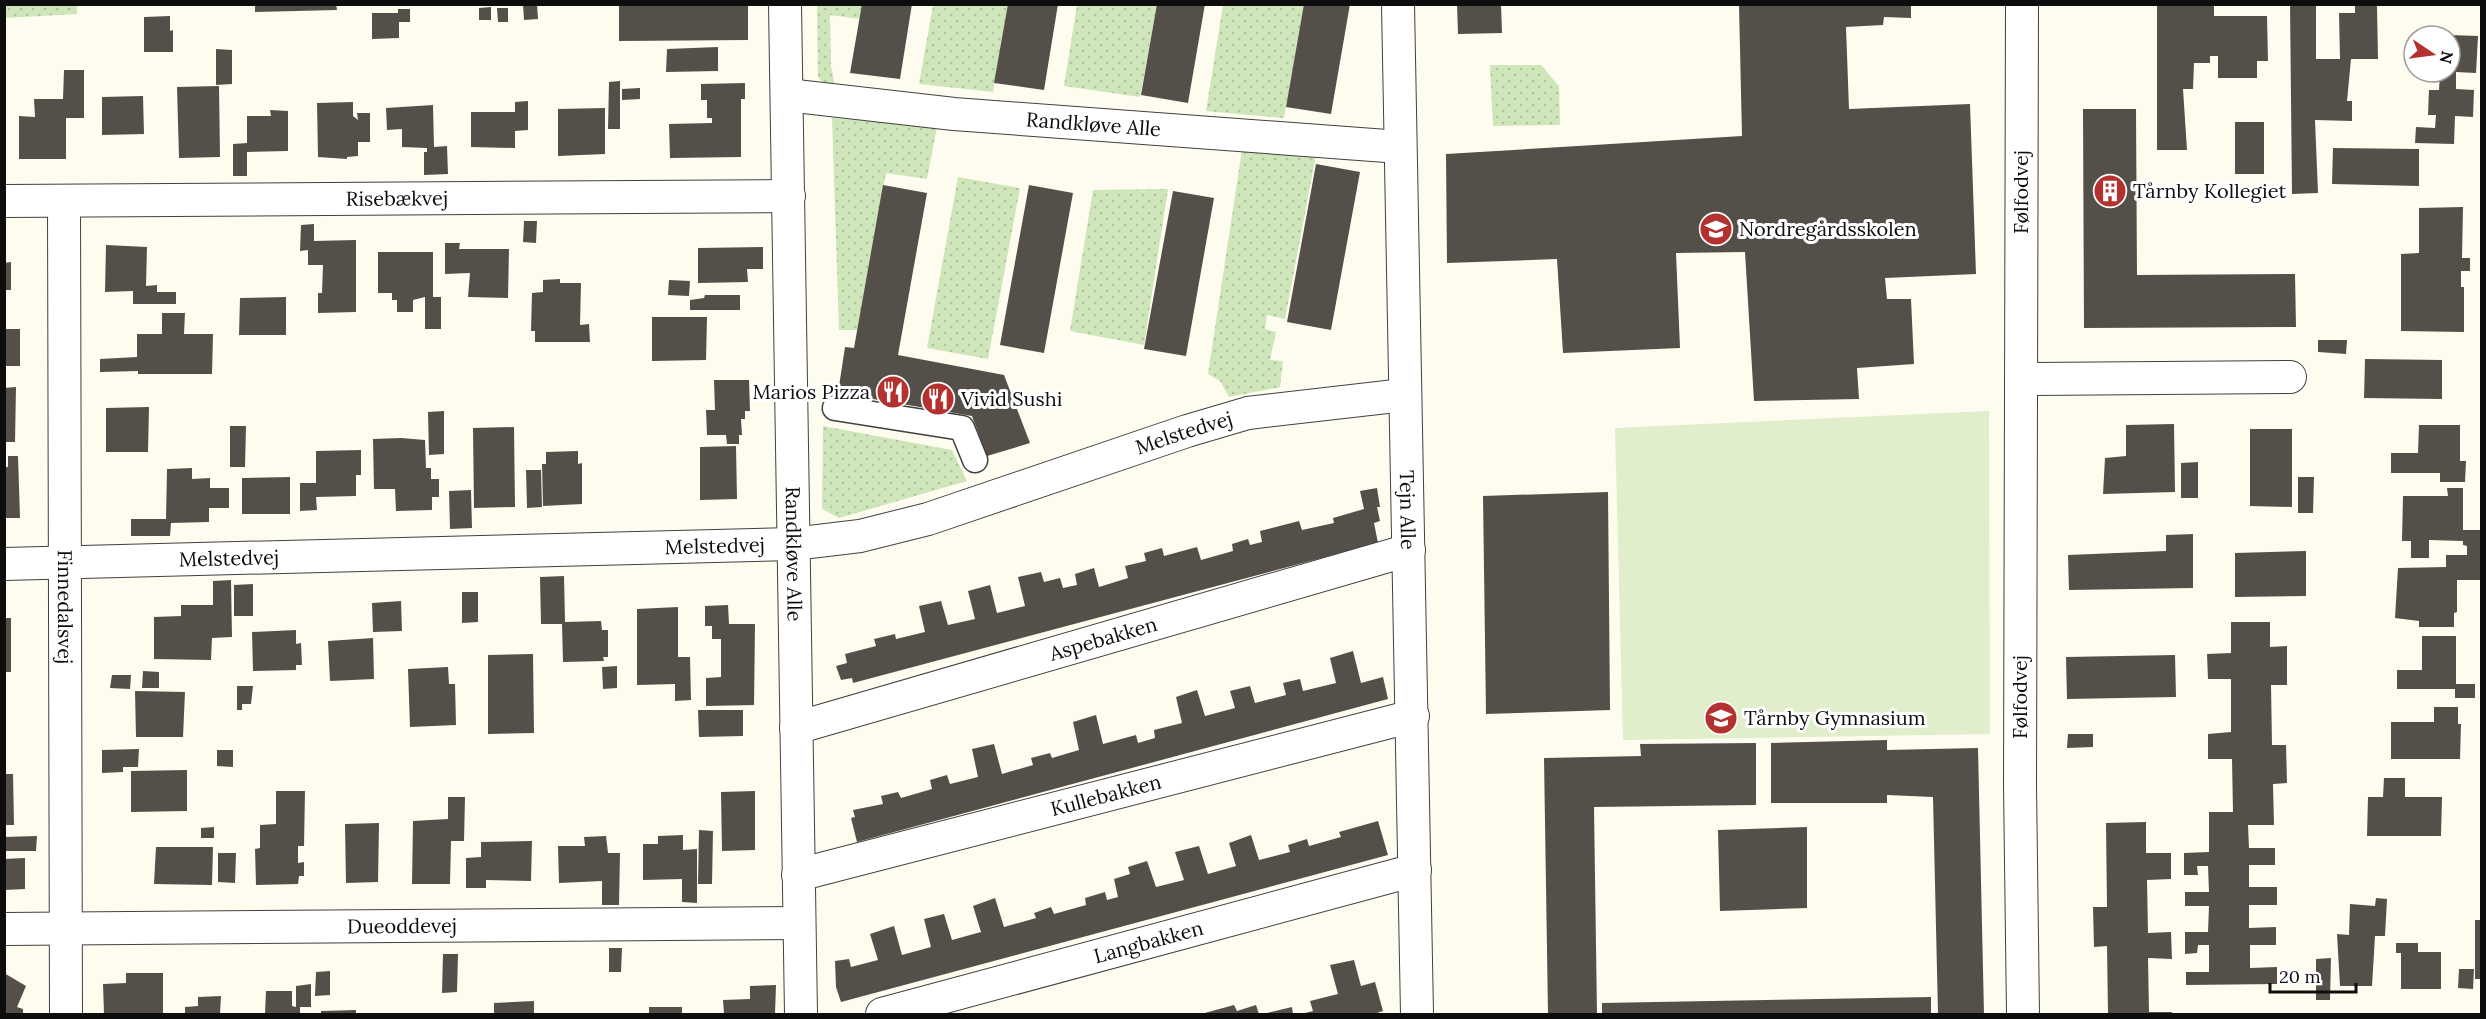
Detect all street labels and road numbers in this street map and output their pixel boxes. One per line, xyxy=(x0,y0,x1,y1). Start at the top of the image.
street label: Randkløve Alle xyxy=(1025,106,1162,141)
street label: Følfodvej xyxy=(2008,150,2033,234)
street label: Risebækvej xyxy=(346,185,448,211)
street label: Melstedvej xyxy=(1132,405,1235,460)
street label: Tejn Alle xyxy=(1395,470,1421,550)
street label: Randkløve Alle xyxy=(781,486,808,622)
street label: Melstedvej xyxy=(664,532,765,559)
street label: Melstedvej xyxy=(178,544,279,572)
street label: Finnedalsvej xyxy=(53,550,78,664)
street label: Aspebakken xyxy=(1045,611,1160,666)
street label: Følfodvej xyxy=(2007,655,2032,739)
street label: Kullebakken xyxy=(1048,769,1164,821)
street label: Dueoddevej xyxy=(347,913,457,938)
street label: Langbakken xyxy=(1091,915,1206,968)

